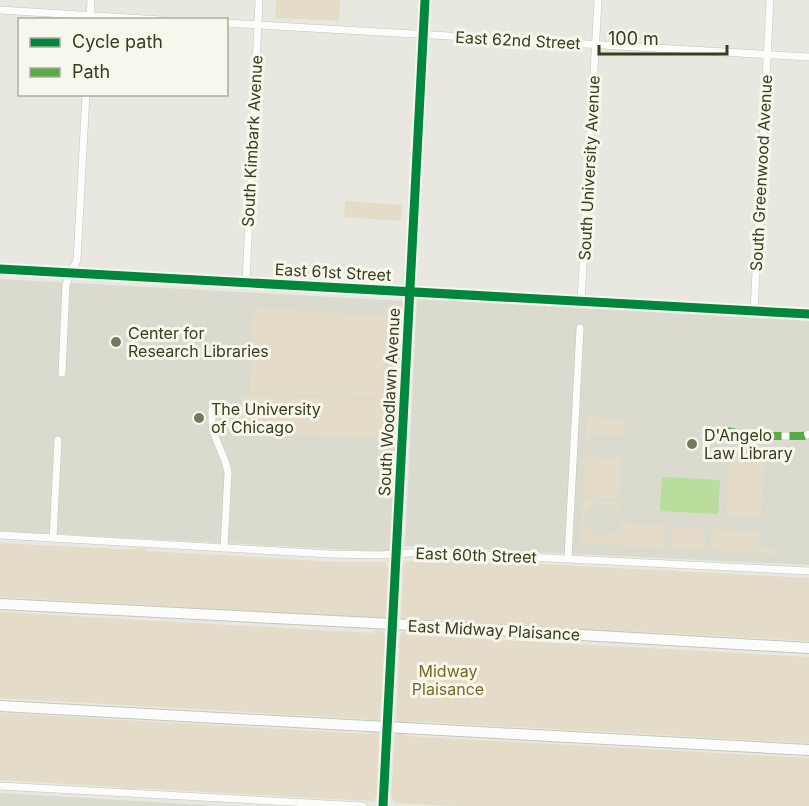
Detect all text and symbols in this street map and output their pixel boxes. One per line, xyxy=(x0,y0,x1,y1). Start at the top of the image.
legend xyxy=(18,18,228,96)
scale bar xyxy=(599,18,726,56)
street label: East 62nd Street xyxy=(455,27,581,53)
text: 100 m xyxy=(608,28,659,49)
text: Cycle path xyxy=(72,31,163,52)
street label: South Kimbark Avenue xyxy=(238,55,266,227)
text: Path xyxy=(72,61,110,82)
street label: South Greenwood Avenue xyxy=(746,74,776,272)
street label: South University Avenue xyxy=(574,75,604,261)
street label: East 61st Street xyxy=(274,259,392,285)
street label: South Woodlawn Avenue xyxy=(374,307,404,497)
place label: Center for Research Libraries xyxy=(128,323,269,361)
marker: Center for Research Libraries xyxy=(109,335,123,349)
place label: The University of Chicago xyxy=(211,399,321,437)
marker: The University of Chicago xyxy=(192,411,206,425)
place label: D'Angelo Law Library xyxy=(704,425,793,463)
marker: D'Angelo Law Library xyxy=(685,437,699,451)
street label: East 60th Street xyxy=(415,543,537,567)
street label: East Midway Plaisance xyxy=(407,615,581,645)
park label: Midway Plaisance xyxy=(412,661,484,699)

